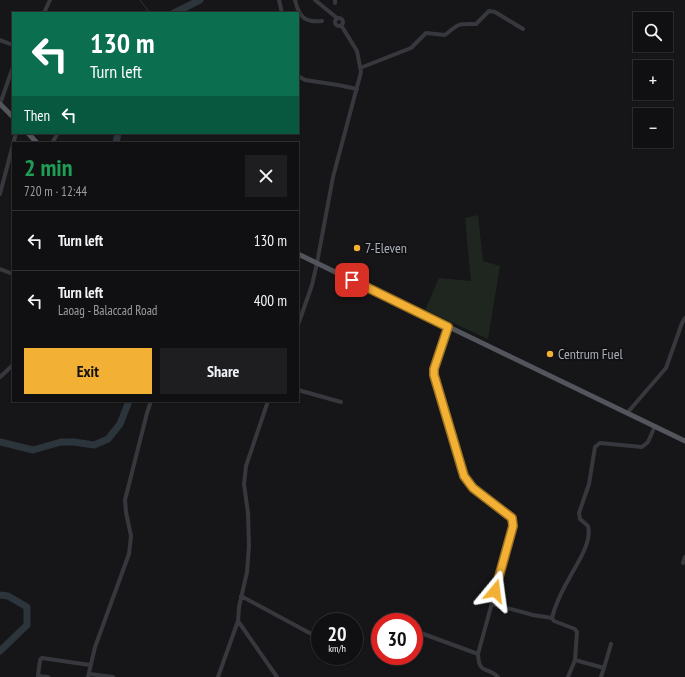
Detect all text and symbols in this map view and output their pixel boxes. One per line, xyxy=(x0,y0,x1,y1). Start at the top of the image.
map controls xyxy=(633,12,673,148)
button: search xyxy=(633,12,673,52)
text: 130 m xyxy=(90,24,154,61)
icon: left xyxy=(24,28,76,80)
text: Turn left xyxy=(90,60,142,83)
button: + xyxy=(633,60,673,100)
icon: left xyxy=(58,104,80,126)
text: Then xyxy=(24,106,50,125)
button: − xyxy=(633,108,673,148)
text: 2 min xyxy=(24,152,72,183)
button: close xyxy=(245,155,287,197)
text: 720 m · 12:44 xyxy=(24,183,87,200)
icon: left xyxy=(24,230,46,252)
text: Turn left xyxy=(58,231,103,250)
text: 130 m xyxy=(254,231,287,250)
place label: 7-Eleven xyxy=(365,239,407,257)
marker: 7-Eleven xyxy=(352,243,362,253)
pin xyxy=(335,263,369,297)
icon: arrive xyxy=(341,269,363,291)
text: Turn left xyxy=(58,283,103,302)
icon: left xyxy=(24,290,46,312)
text: 400 m xyxy=(254,291,287,310)
text: Laoag - Balaccad Road xyxy=(58,302,158,319)
place label: Centrum Fuel xyxy=(558,345,623,363)
button: Exit xyxy=(24,348,152,394)
button: Share xyxy=(160,348,287,394)
marker: Centrum Fuel xyxy=(545,349,555,359)
position arrow xyxy=(474,570,516,612)
speed limit sign: 30 xyxy=(371,613,423,665)
text: 20 xyxy=(327,621,347,647)
text: km/h xyxy=(328,642,346,655)

